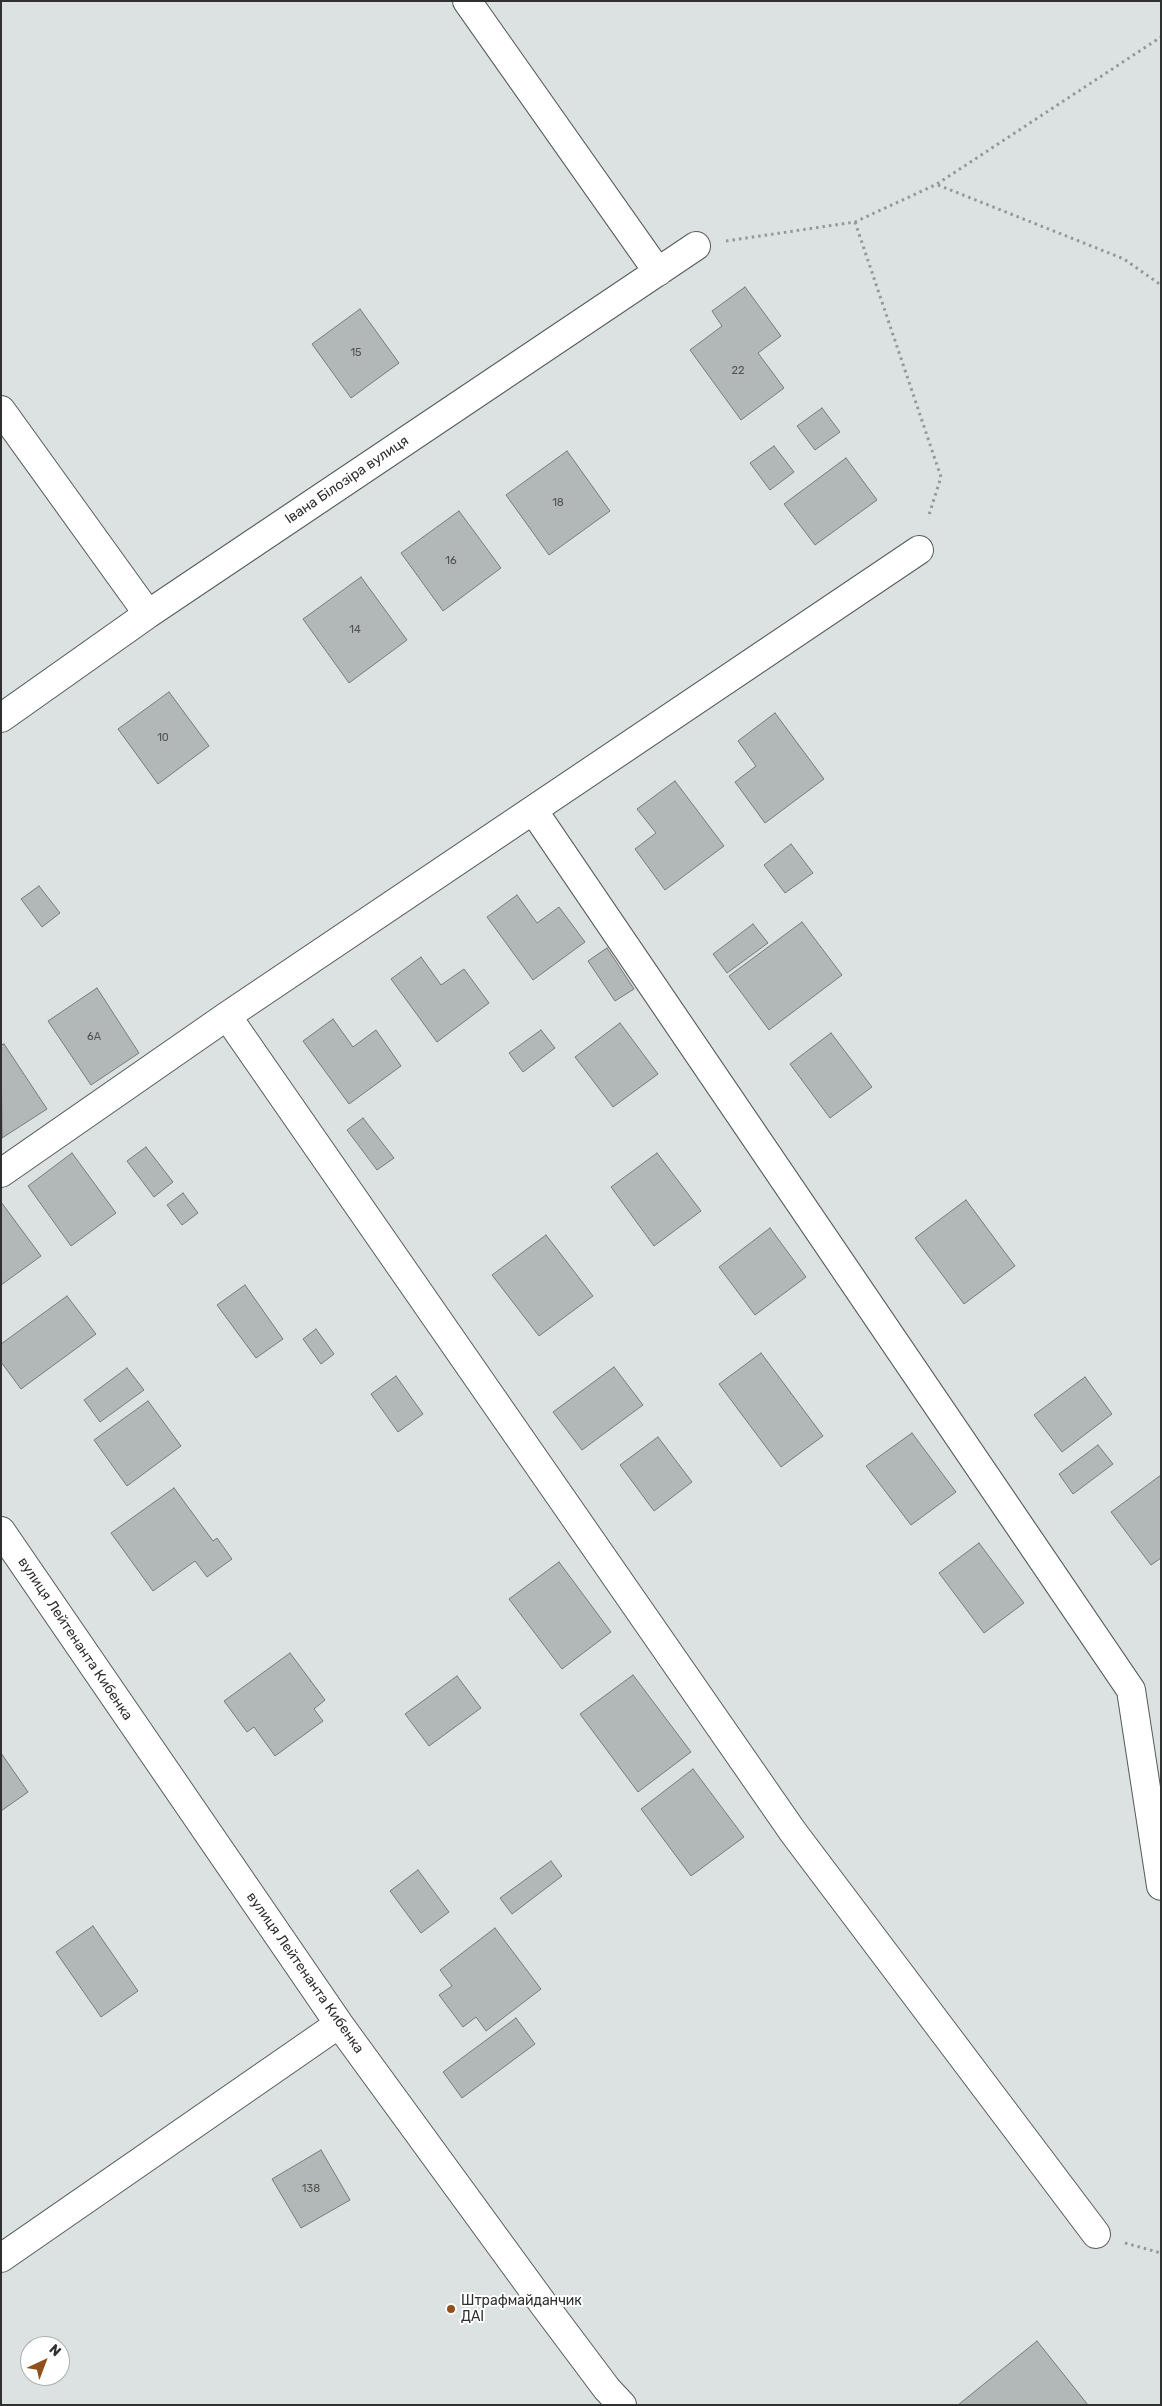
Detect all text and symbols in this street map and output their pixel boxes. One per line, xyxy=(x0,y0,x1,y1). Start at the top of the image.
house number: 15 xyxy=(350,346,362,360)
house number: 22 xyxy=(732,364,744,378)
street label: Івана Білозіра вулиця xyxy=(282,432,412,528)
house number: 18 xyxy=(552,496,564,510)
house number: 16 xyxy=(445,554,457,568)
house number: 14 xyxy=(349,623,361,637)
house number: 10 xyxy=(157,731,169,745)
house number: 6А xyxy=(87,1030,101,1044)
street label: вулиця Лейтенанта Кибенка xyxy=(14,1554,136,1724)
street label: вулиця Лейтенанта Кибенка xyxy=(243,1889,367,2057)
house number: 138 xyxy=(302,2182,320,2196)
place label: Штрафмайданчик ДАІ xyxy=(461,2293,582,2326)
marker: Штрафмайданчик ДАІ xyxy=(445,2303,457,2315)
north arrow xyxy=(20,2336,70,2386)
text: N xyxy=(45,2341,64,2360)

